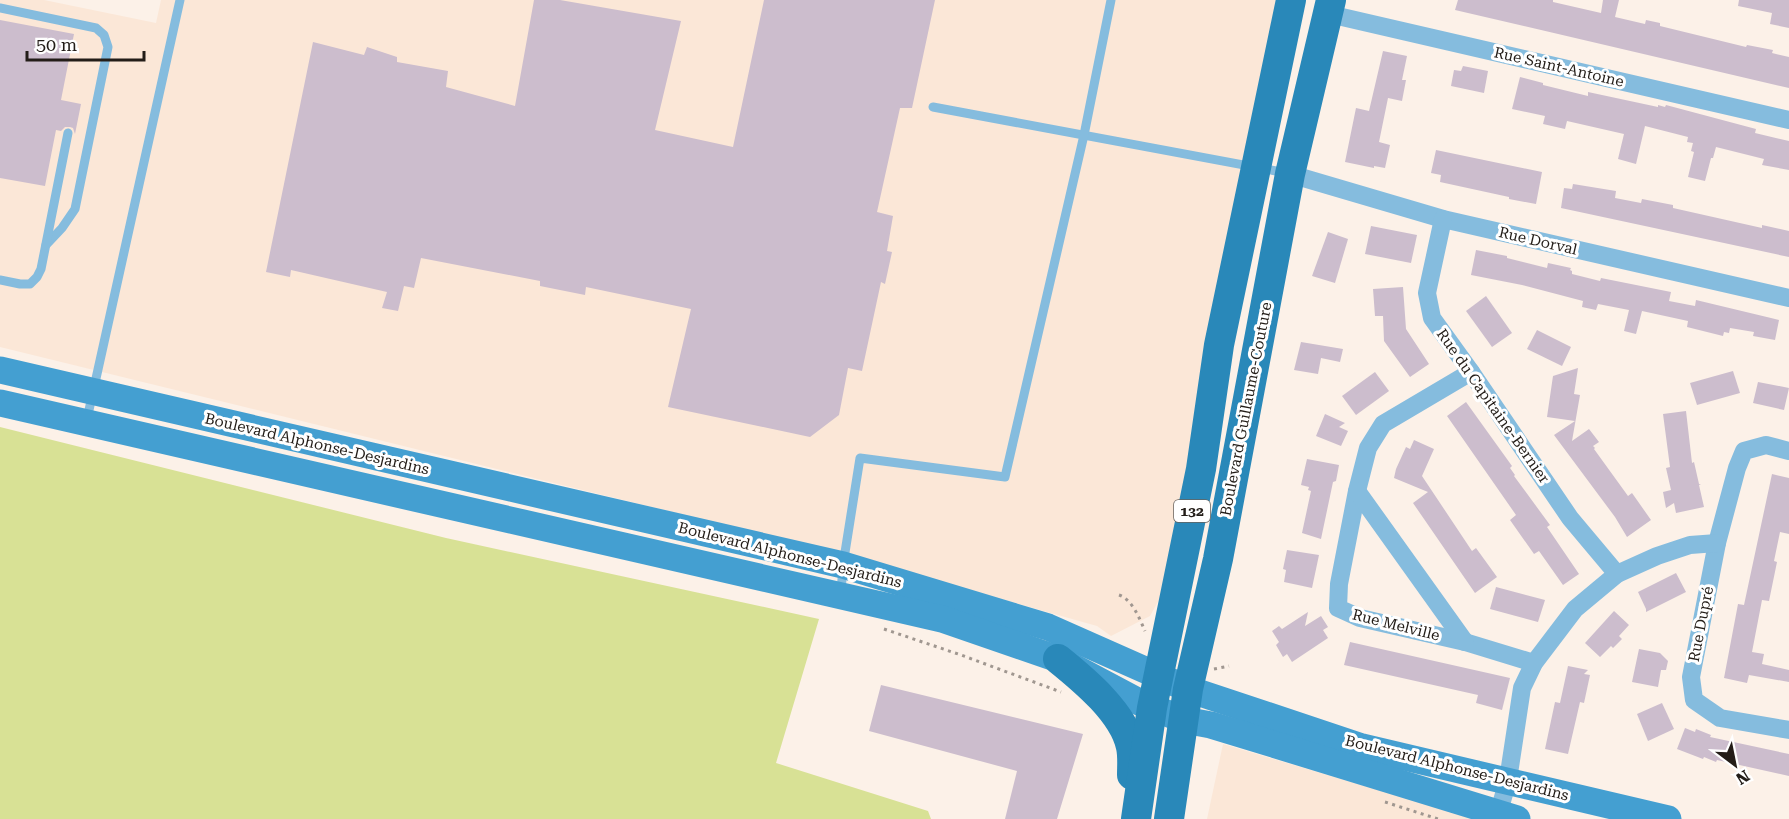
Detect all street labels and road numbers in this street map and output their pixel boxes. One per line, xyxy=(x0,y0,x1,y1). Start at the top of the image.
street label: Rue Saint-Antoine xyxy=(1492,43,1626,91)
street label: Rue Dorval xyxy=(1497,223,1579,259)
street label: Boulevard Guillaume-Couture xyxy=(1216,301,1276,517)
street label: Rue du Capitaine-Bernier xyxy=(1433,325,1553,487)
street label: Boulevard Alphonse-Desjardins xyxy=(203,409,431,479)
road number: 132 xyxy=(1174,500,1210,522)
street label: Boulevard Alphonse-Desjardins xyxy=(676,518,904,592)
street label: Rue Dupré xyxy=(1685,585,1717,663)
street label: Rue Melville xyxy=(1350,605,1442,645)
street label: Boulevard Alphonse-Desjardins xyxy=(1343,731,1571,805)

